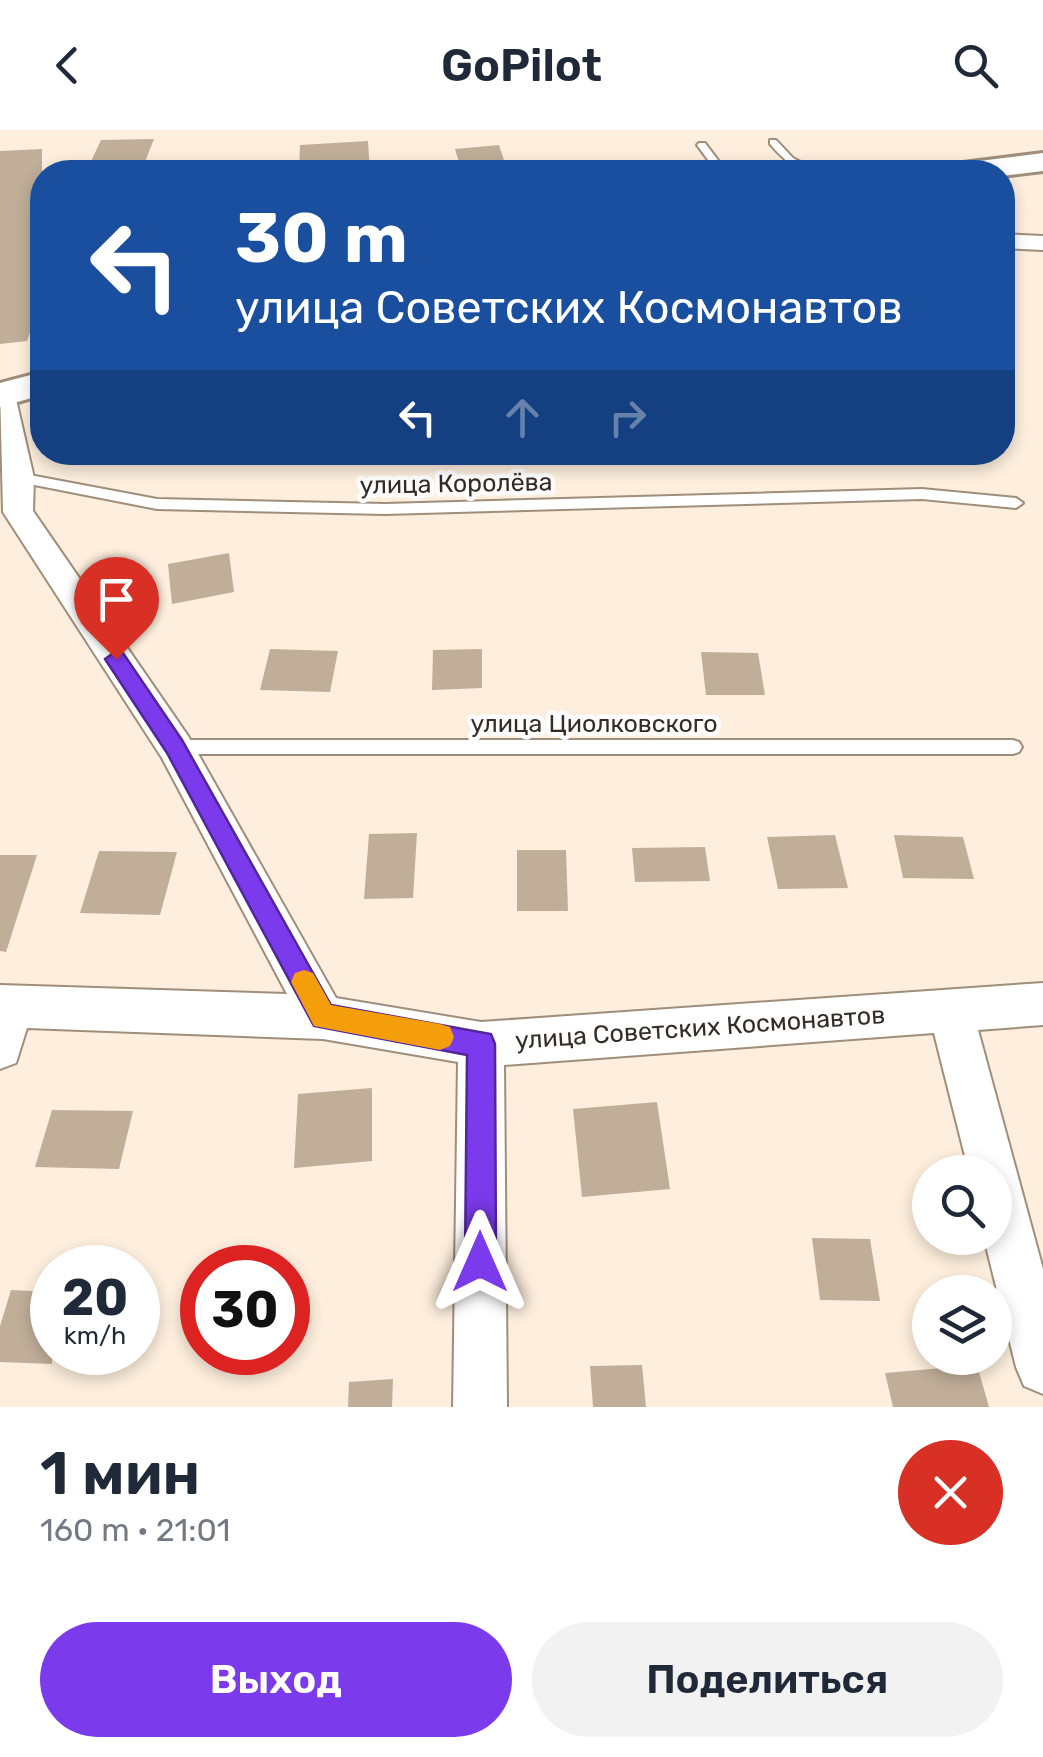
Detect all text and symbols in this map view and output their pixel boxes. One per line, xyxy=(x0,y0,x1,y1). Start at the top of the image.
icon: back xyxy=(40,38,95,93)
icon: search xyxy=(948,38,1003,93)
text: GoPilot xyxy=(441,39,602,92)
text: 30 m xyxy=(235,197,408,280)
icon: left xyxy=(70,200,200,330)
text: улица Советских Космонавтов xyxy=(235,281,903,334)
icon: left xyxy=(390,390,445,445)
icon: ahead xyxy=(495,390,550,445)
icon: right xyxy=(600,390,655,445)
street label: улица Королёва xyxy=(359,467,553,500)
pin xyxy=(74,557,159,660)
icon: arrive xyxy=(89,572,144,627)
street label: улица Циолковского xyxy=(470,709,718,738)
street label: улица Советских Космонавтов xyxy=(514,1000,886,1055)
map controls xyxy=(912,1155,1012,1375)
button: search xyxy=(912,1155,1012,1255)
position arrow xyxy=(428,1210,532,1314)
speed limit sign: 30 xyxy=(180,1245,310,1375)
text: 20 xyxy=(62,1268,128,1328)
button: layers xyxy=(912,1275,1012,1375)
text: km/h xyxy=(64,1321,126,1350)
text: 1 мин xyxy=(40,1438,200,1509)
button: close xyxy=(898,1440,1003,1545)
text: 160 m · 21:01 xyxy=(40,1511,231,1549)
button: Выход xyxy=(40,1622,512,1737)
button: Поделиться xyxy=(532,1622,1003,1737)

